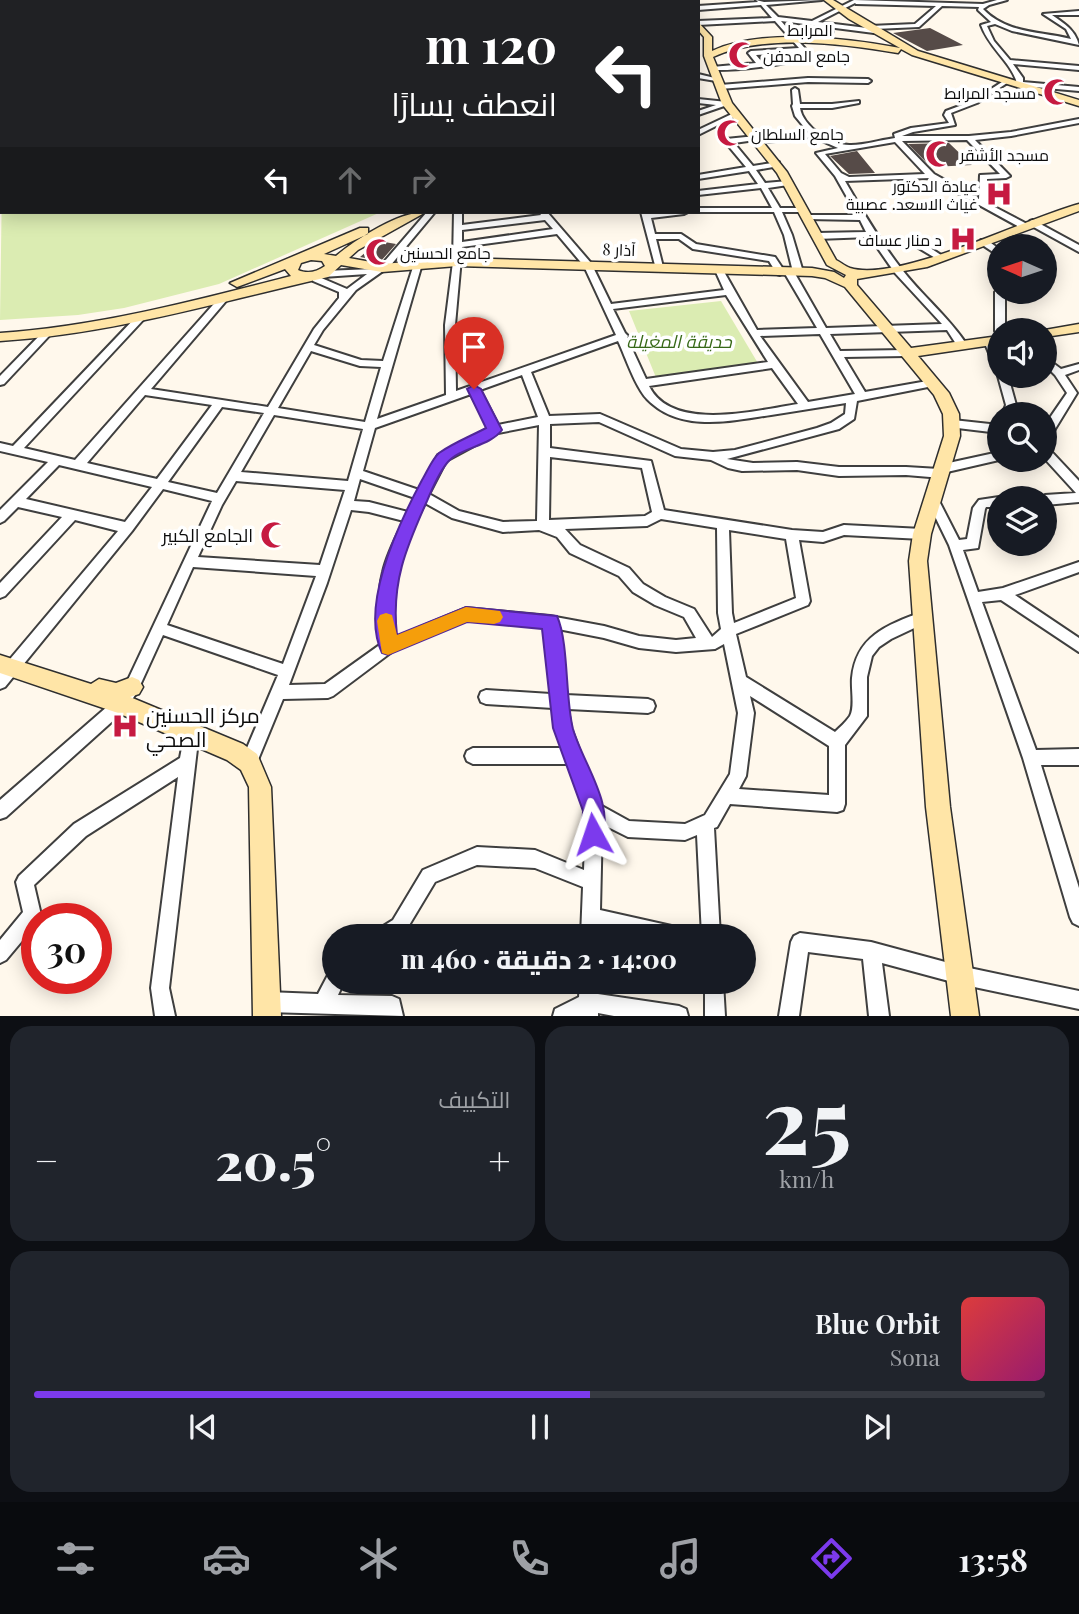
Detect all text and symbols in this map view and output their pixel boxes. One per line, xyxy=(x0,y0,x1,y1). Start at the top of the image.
text: 120 m xyxy=(425,11,557,76)
street label: المرابط xyxy=(787,19,833,40)
icon: left xyxy=(581,28,672,119)
mosque icon: جامع المدفن xyxy=(727,40,757,70)
place label: جامع المدفن xyxy=(763,45,850,68)
mosque icon: مسجد المرابط xyxy=(1042,77,1072,107)
text: انعطف يسارًا xyxy=(391,81,557,124)
place label: مسجد المرابط xyxy=(944,82,1036,103)
mosque icon: جامع السلطان xyxy=(715,118,745,148)
place label: جامع السلطان xyxy=(751,123,844,146)
mosque icon: مسجد الأشقر xyxy=(924,139,954,169)
place label: مسجد الأشقر xyxy=(959,144,1049,165)
icon: left xyxy=(258,161,296,199)
icon: ahead xyxy=(331,161,369,199)
icon: right xyxy=(404,161,442,199)
place label: عيادة الدكتور غياث الاسعد. عصبية xyxy=(846,175,978,214)
hospital icon: عيادة الدكتور غياث الاسعد. عصبية xyxy=(984,179,1014,209)
hospital icon: د منار عساف xyxy=(948,224,978,254)
place label: د منار عساف xyxy=(858,229,942,250)
north arrow xyxy=(987,234,1057,304)
map controls xyxy=(987,234,1057,556)
mosque icon: جامع الحسنين xyxy=(364,237,394,267)
street label: 8 آذار xyxy=(602,238,636,260)
place label: جامع الحسنين xyxy=(400,242,491,265)
pin xyxy=(444,317,504,389)
button: sound xyxy=(987,318,1057,388)
icon: arrive xyxy=(455,328,493,366)
park label: حديقة المغيلة xyxy=(626,329,733,353)
button: search xyxy=(987,402,1057,472)
button: layers xyxy=(987,486,1057,556)
mosque icon: الجامع الكبير xyxy=(259,520,289,550)
place label: الجامع الكبير xyxy=(161,523,253,548)
place label: مركز الحسنين الصحي xyxy=(146,700,260,756)
hospital icon: مركز الحسنين الصحي xyxy=(110,711,140,741)
position arrow xyxy=(556,797,630,871)
speed limit sign: 30 xyxy=(21,903,112,994)
text: 14:00 · 2 دقيقة · 460 m xyxy=(401,941,677,976)
text: 25 xyxy=(762,1057,851,1178)
text: التكييف xyxy=(438,1083,511,1114)
text: 20.5° xyxy=(215,1125,331,1194)
text: − xyxy=(34,1134,59,1185)
text: + xyxy=(488,1134,510,1185)
text: km/h xyxy=(779,1163,834,1194)
text: Blue Orbit xyxy=(815,1306,940,1341)
text: Sona xyxy=(890,1341,940,1372)
icon: previous xyxy=(184,1408,222,1446)
icon: pause xyxy=(521,1408,559,1446)
icon: next xyxy=(858,1408,896,1446)
icon: filters xyxy=(51,1534,100,1583)
icon: car xyxy=(202,1534,251,1583)
icon: climate xyxy=(354,1534,403,1583)
icon: phone xyxy=(505,1534,554,1583)
icon: music xyxy=(656,1534,705,1583)
icon: directions xyxy=(807,1534,856,1583)
text: 13:58 xyxy=(958,1537,1028,1580)

